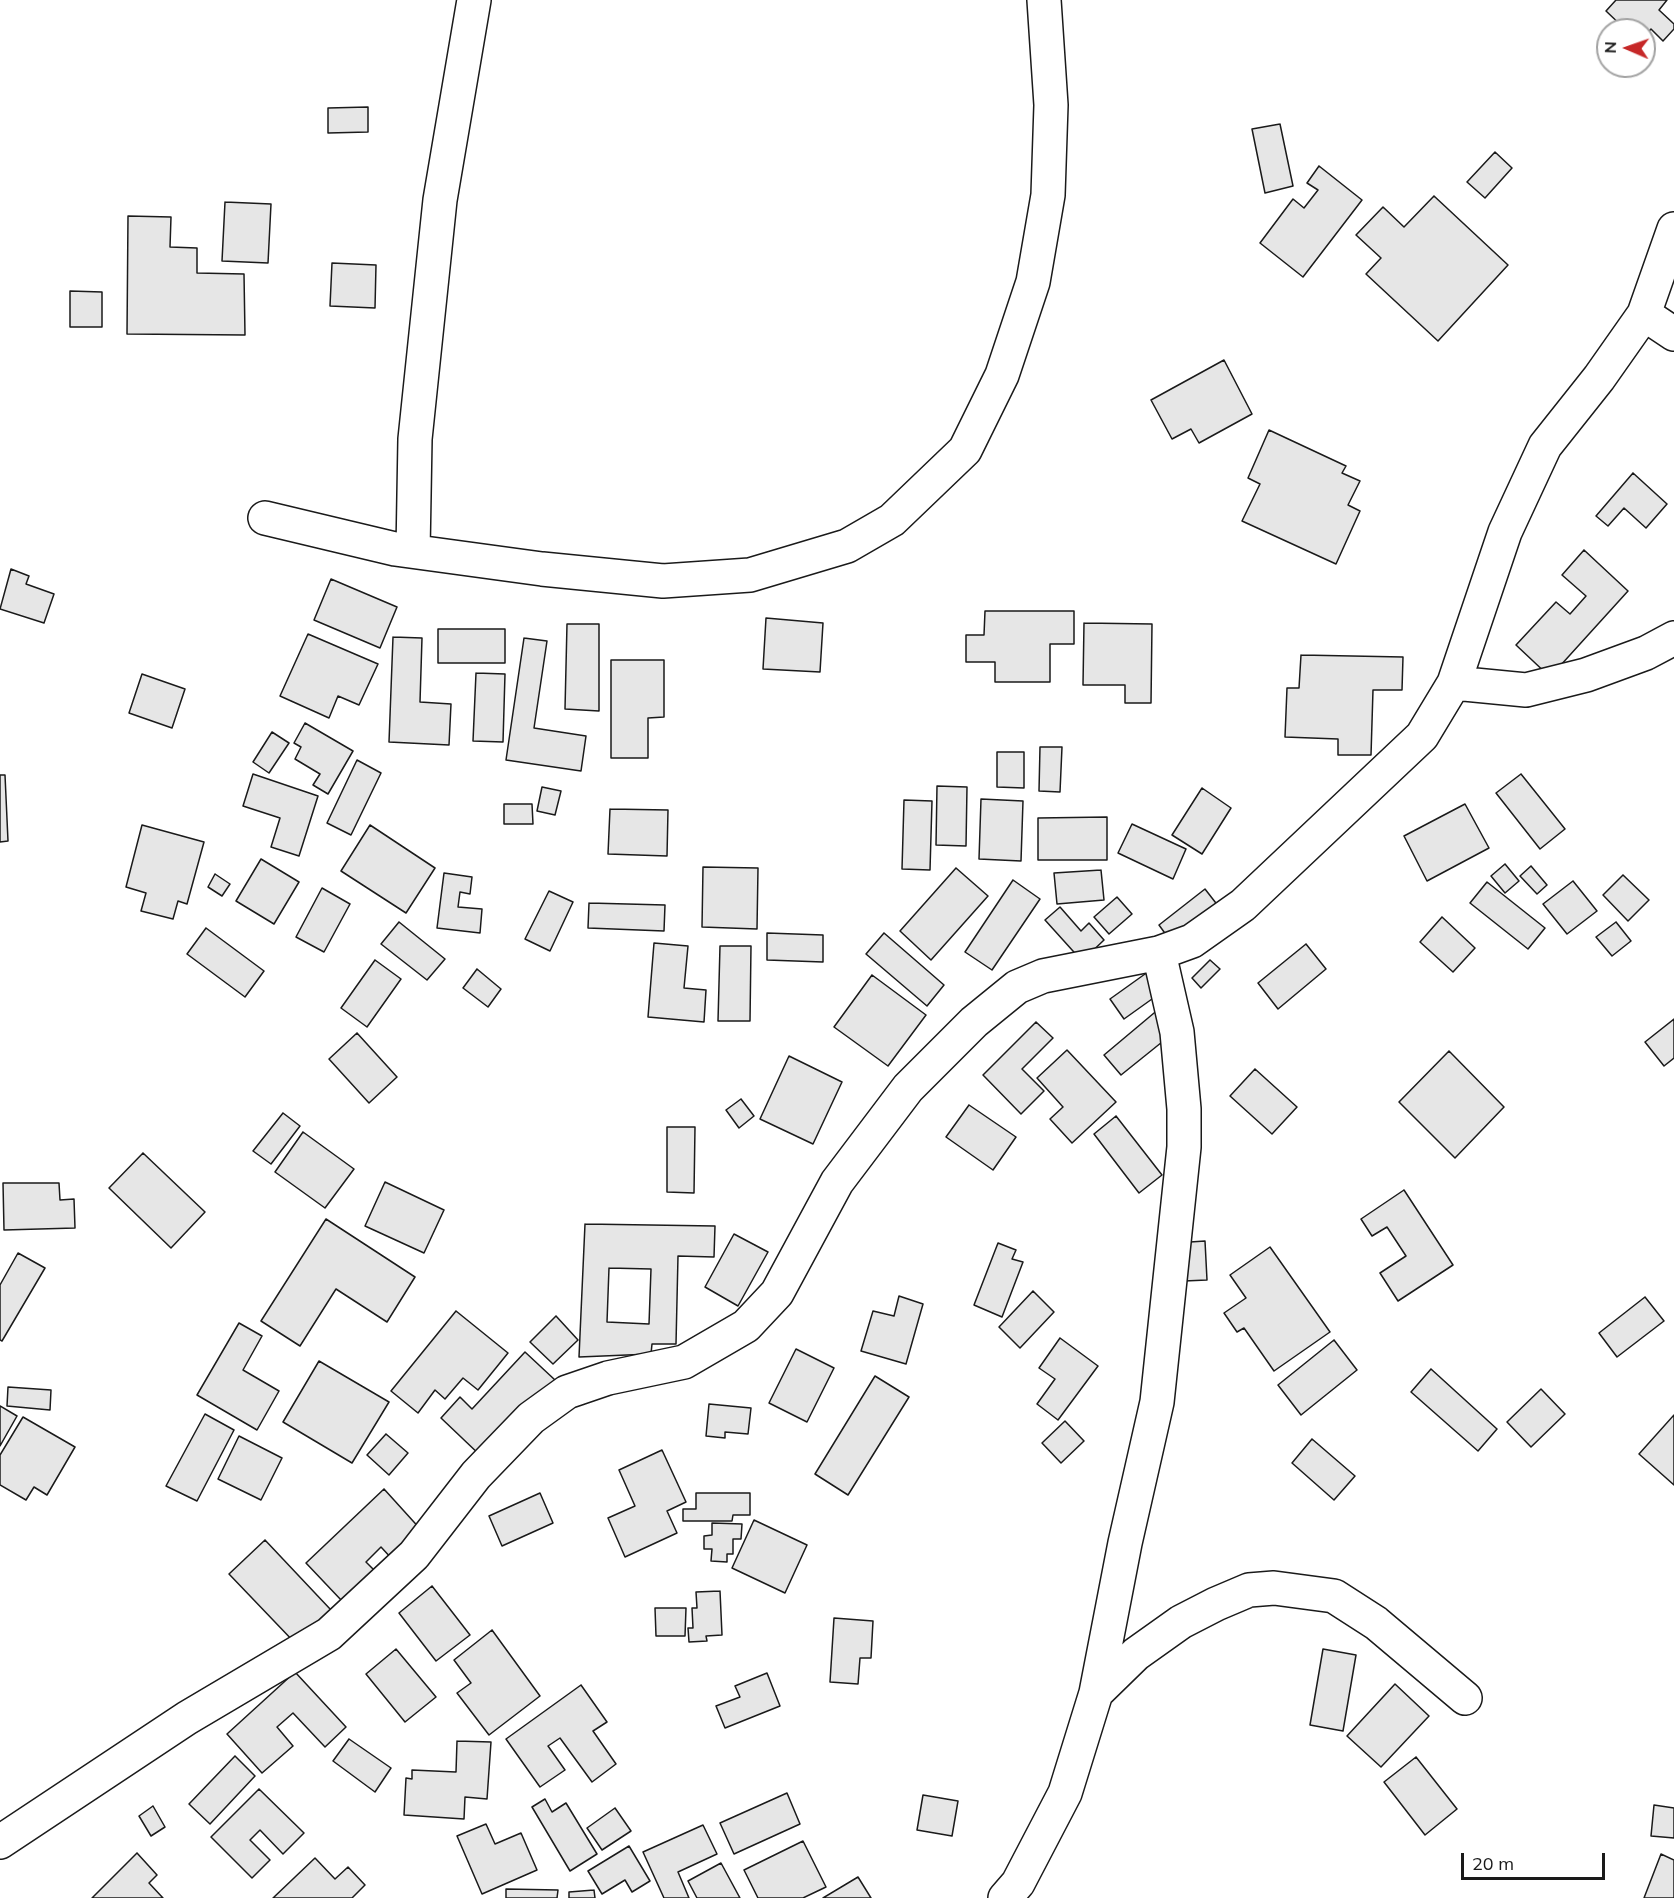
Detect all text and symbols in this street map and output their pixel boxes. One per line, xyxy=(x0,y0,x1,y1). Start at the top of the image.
north arrow xyxy=(1596,18,1656,78)
text: N xyxy=(1600,41,1620,54)
scale bar xyxy=(1464,1841,1608,1879)
text: 20 m xyxy=(1472,1852,1514,1875)

